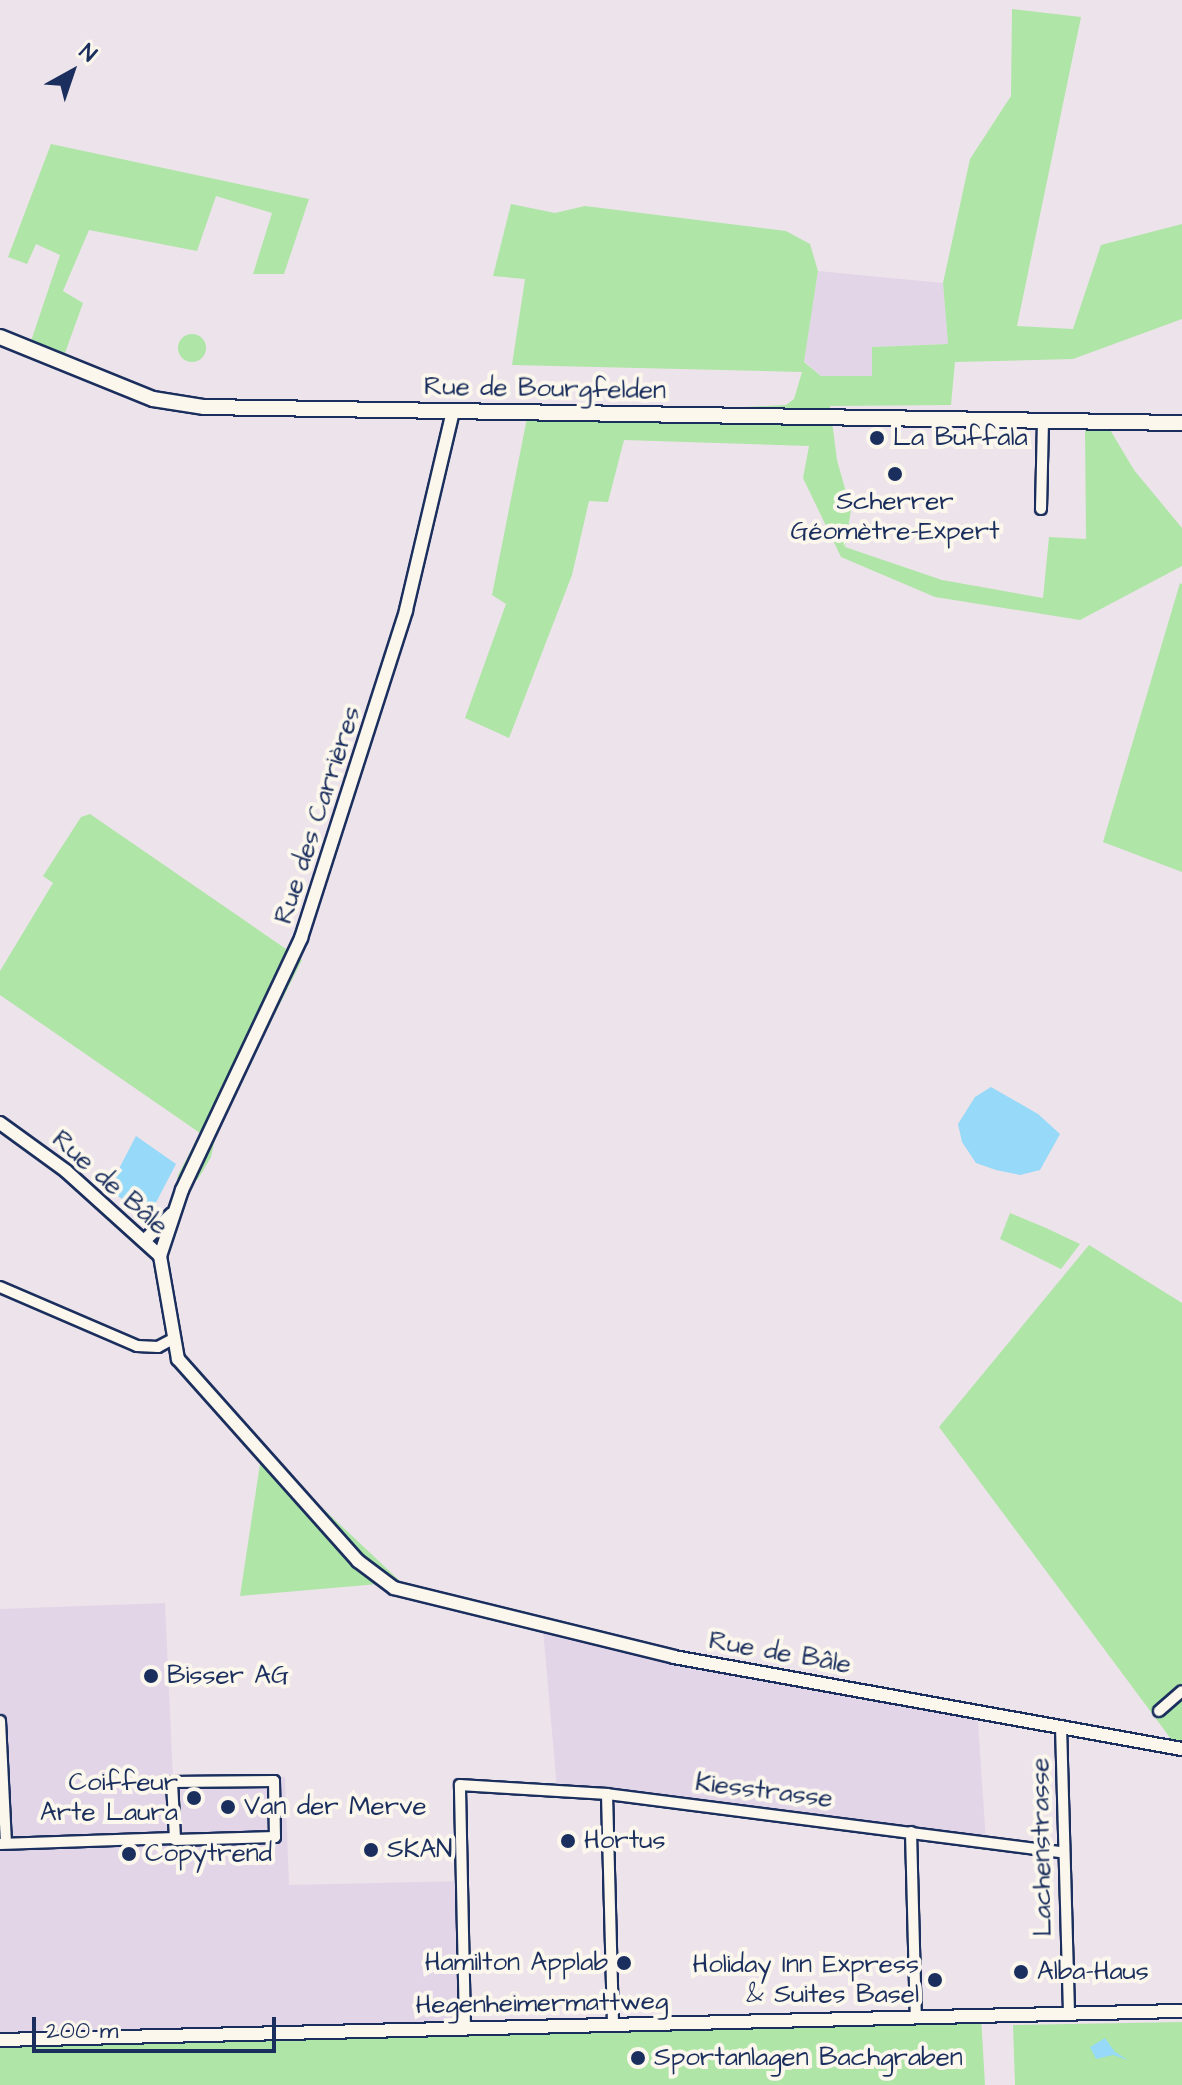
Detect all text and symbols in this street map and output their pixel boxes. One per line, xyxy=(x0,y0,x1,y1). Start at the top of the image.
north arrow xyxy=(32,32,112,112)
text: N xyxy=(72,37,103,70)
street label: Rue de Bourgfelden xyxy=(424,371,666,407)
place label: La Buffala xyxy=(893,422,1028,454)
marker: La Buffala xyxy=(868,429,886,447)
marker: Scherrer Géomètre-Expert xyxy=(886,465,904,483)
place label: Scherrer Géomètre-Expert xyxy=(790,486,1000,548)
street label: Rue des Carrières xyxy=(268,702,368,928)
street label: Rue de Bâle xyxy=(45,1124,175,1242)
street label: Rue de Bâle xyxy=(706,1625,854,1681)
place label: Bisser AG xyxy=(167,1660,289,1692)
marker: Bisser AG xyxy=(142,1667,160,1685)
street label: Lachenstrasse xyxy=(1025,1757,1059,1937)
place label: Coiffeur Arte Laura xyxy=(40,1767,178,1828)
street label: Kiesstrasse xyxy=(694,1767,834,1815)
marker: Coiffeur Arte Laura xyxy=(185,1789,203,1807)
place label: Van der Merve xyxy=(244,1791,427,1823)
marker: Van der Merve xyxy=(219,1798,237,1816)
place label: Hortus xyxy=(584,1825,665,1857)
marker: Hortus xyxy=(559,1832,577,1850)
place label: SKAN xyxy=(387,1834,452,1866)
place label: Copytrend xyxy=(145,1838,272,1870)
marker: SKAN xyxy=(362,1841,380,1859)
marker: Copytrend xyxy=(120,1845,138,1863)
place label: Hamilton Applab xyxy=(425,1947,608,1979)
place label: Holiday Inn Express & Suites Basel xyxy=(692,1949,919,2010)
marker: Hamilton Applab xyxy=(615,1954,633,1972)
place label: Alba-Haus xyxy=(1037,1956,1149,1988)
marker: Alba-Haus xyxy=(1012,1963,1030,1981)
marker: Holiday Inn Express & Suites Basel xyxy=(926,1971,944,1989)
street label: Hegenheimermattweg xyxy=(415,1986,669,2022)
scale bar xyxy=(36,2001,280,2051)
text: 200 m xyxy=(46,2014,118,2048)
place label: Sportanlagen Bachgraben xyxy=(654,2042,963,2074)
marker: Sportanlagen Bachgraben xyxy=(629,2049,647,2067)

